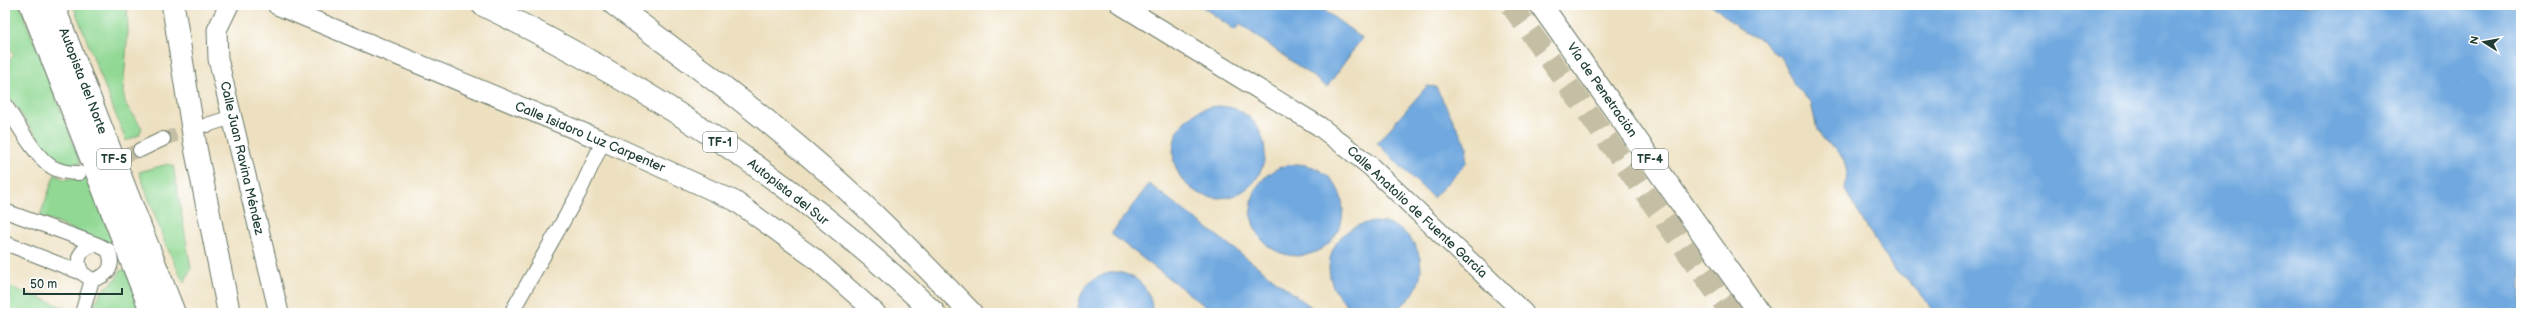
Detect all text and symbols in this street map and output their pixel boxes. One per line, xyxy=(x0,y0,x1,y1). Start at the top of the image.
north arrow xyxy=(2464,22,2504,62)
street label: Autopista del Norte xyxy=(55,26,111,137)
text: N xyxy=(2468,35,2482,45)
street label: Vía de Penetración xyxy=(1563,40,1641,140)
street label: Calle Juan Ravina Méndez xyxy=(217,80,268,237)
street label: Calle Isidoro Luz Carpenter xyxy=(513,98,668,176)
road number: TF-1 xyxy=(703,132,737,152)
street label: Calle Anatolio de Fuente García xyxy=(1343,143,1491,281)
road number: TF-5 xyxy=(97,149,131,169)
road number: TF-4 xyxy=(1632,149,1668,169)
street label: Autopista del Sur xyxy=(744,155,832,229)
scale bar xyxy=(24,270,122,296)
text: 50 m xyxy=(30,277,57,292)

